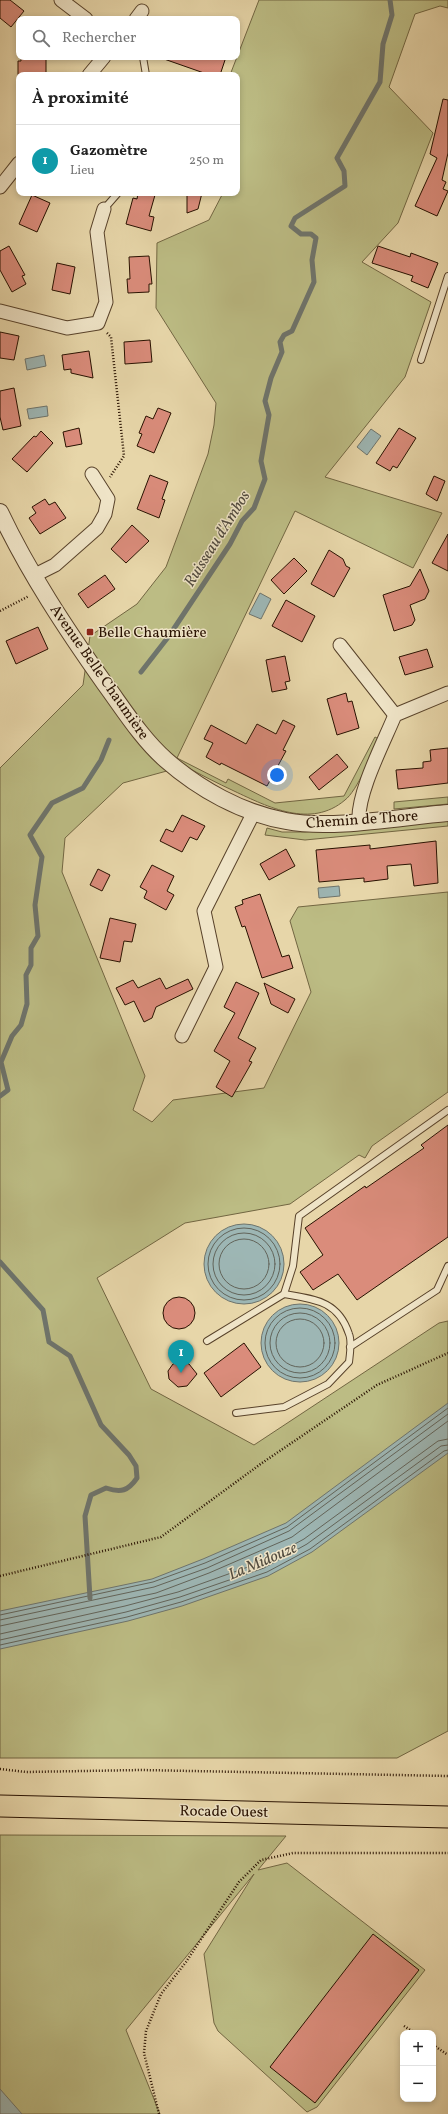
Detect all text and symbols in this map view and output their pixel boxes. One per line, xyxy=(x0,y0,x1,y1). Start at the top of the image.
search box xyxy=(16,16,240,60)
icon: search xyxy=(30,27,52,49)
text: Rechercher xyxy=(62,28,136,49)
text: À proximité xyxy=(32,87,129,110)
text: Gazomètre xyxy=(70,141,147,162)
text: 1 xyxy=(42,152,48,170)
text: 250 m xyxy=(189,152,224,170)
text: Lieu xyxy=(70,162,95,180)
water label: Ruisseau d'Ambos xyxy=(179,487,256,591)
street label: Avenue Belle Chaumière xyxy=(44,601,153,745)
place label: Belle Chaumière xyxy=(98,623,207,644)
marker: Belle Chaumière xyxy=(85,627,95,637)
your location xyxy=(267,765,287,785)
street label: Chemin de Thore xyxy=(305,806,419,835)
pin: 1 xyxy=(168,1340,194,1373)
water label: La Midouze xyxy=(225,1537,301,1586)
street label: Rocade Ouest xyxy=(179,1801,269,1824)
map controls xyxy=(400,2030,436,2102)
button: + xyxy=(400,2030,436,2066)
button: − xyxy=(400,2066,436,2102)

